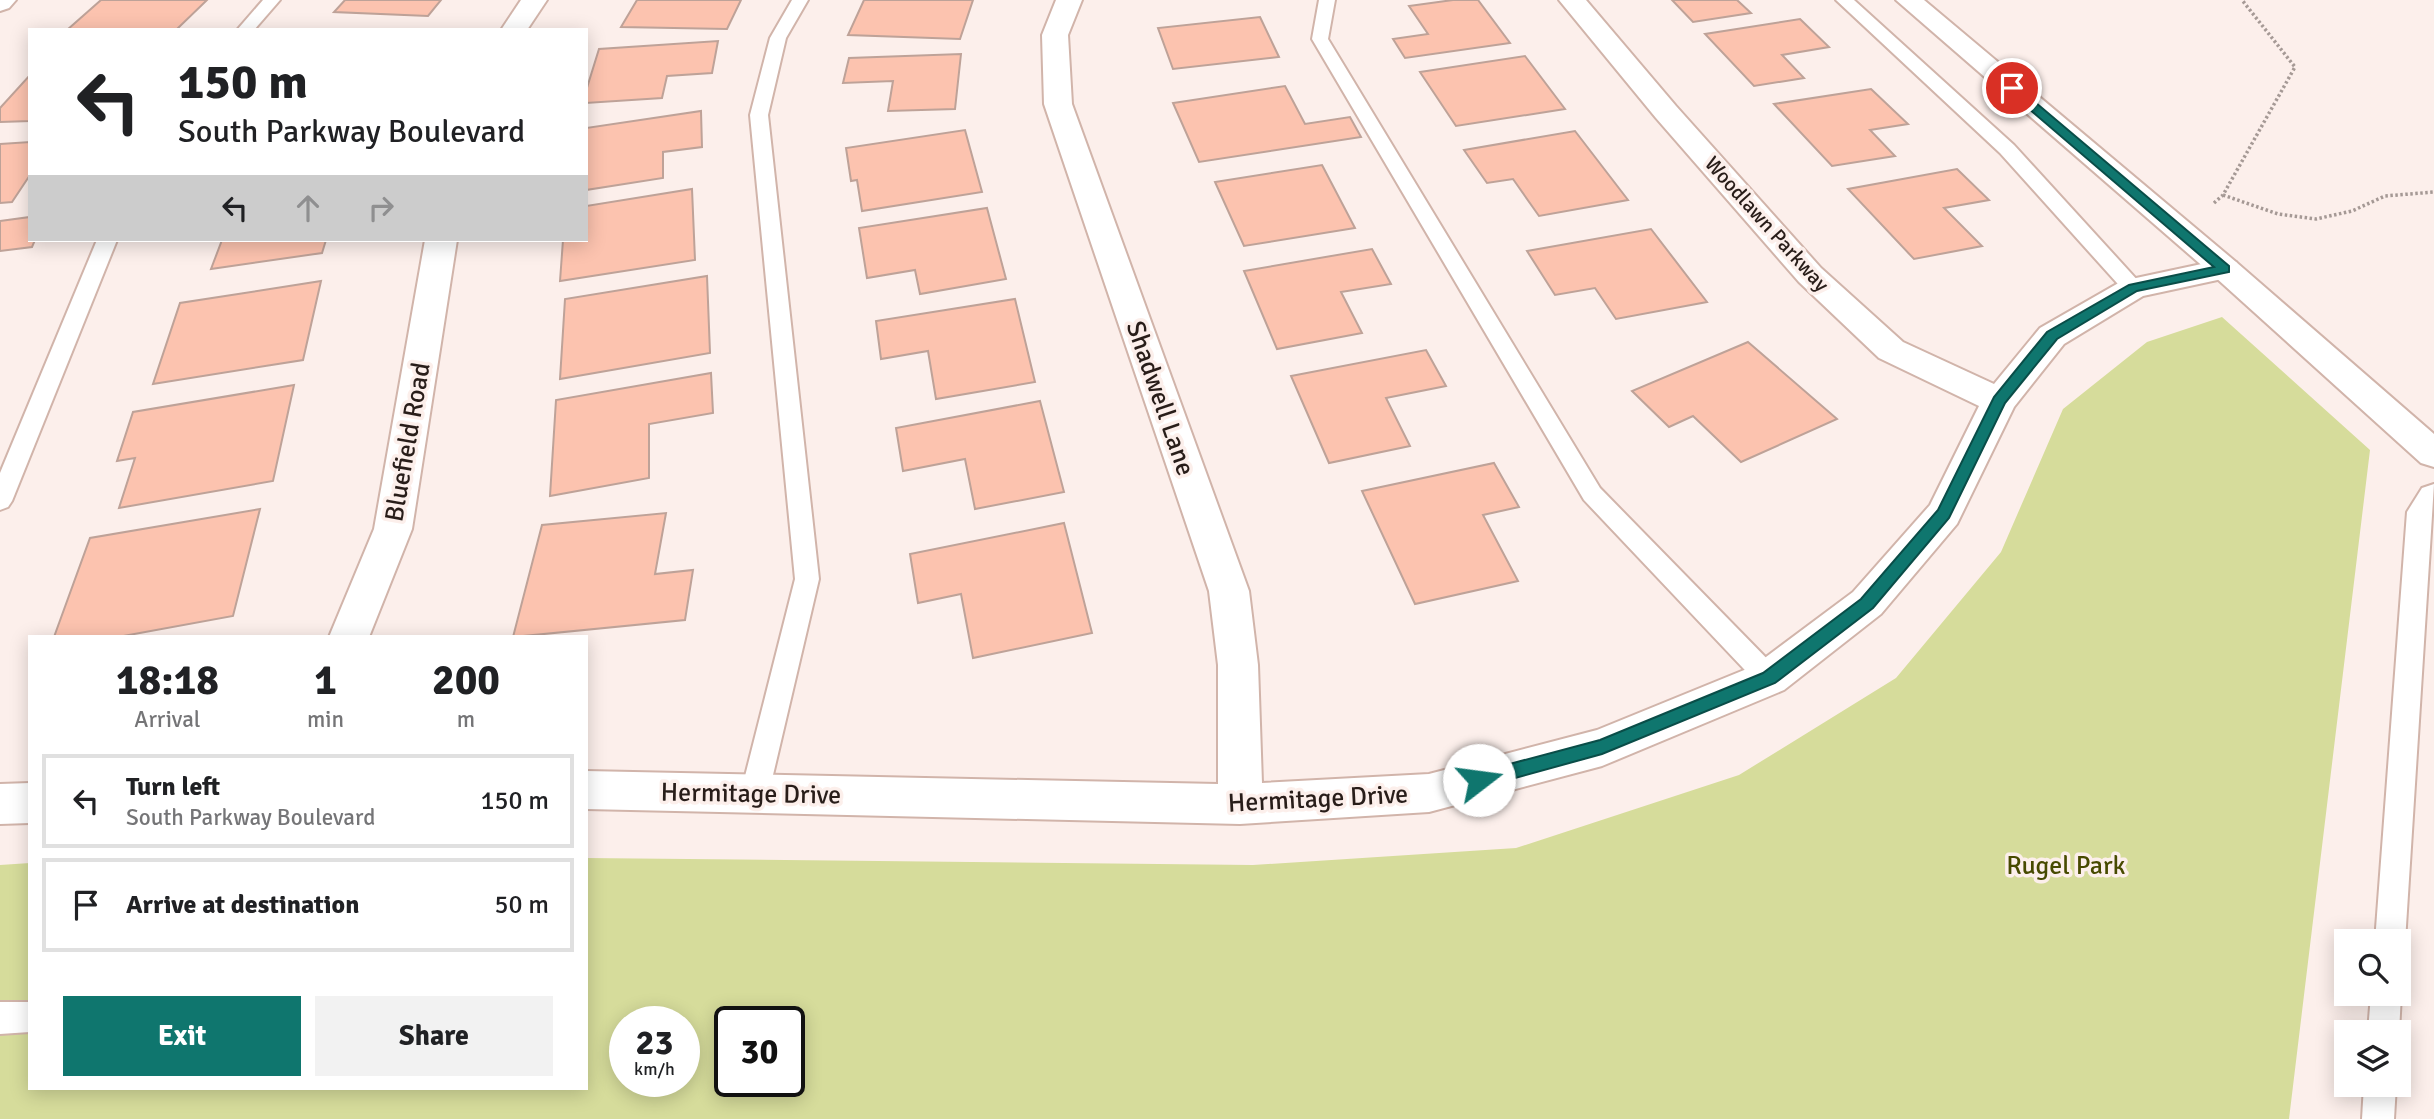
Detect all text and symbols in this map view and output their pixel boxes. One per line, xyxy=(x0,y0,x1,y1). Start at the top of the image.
text: 150 m xyxy=(178,52,308,112)
icon: left xyxy=(63,56,154,147)
pin xyxy=(1982,58,2042,118)
icon: arrive xyxy=(1993,69,2031,107)
text: South Parkway Boulevard xyxy=(178,112,525,151)
street label: Woodlawn Parkway xyxy=(1699,151,1835,297)
icon: left xyxy=(216,189,254,227)
icon: ahead xyxy=(289,189,327,227)
icon: right xyxy=(362,189,400,227)
street label: Shadwell Lane xyxy=(1119,317,1201,480)
street label: Bluefield Road xyxy=(378,360,438,524)
text: 18:18 xyxy=(116,655,219,706)
text: 1 xyxy=(314,655,337,706)
text: 200 xyxy=(432,655,500,706)
text: Arrival xyxy=(134,705,201,734)
text: min xyxy=(307,705,344,734)
text: m xyxy=(457,705,475,734)
position arrow xyxy=(1442,743,1516,817)
text: Turn left xyxy=(126,771,220,803)
street label: Hermitage Drive xyxy=(660,776,842,812)
street label: Hermitage Drive xyxy=(1227,778,1409,820)
icon: left xyxy=(67,782,105,820)
text: 150 m xyxy=(480,785,549,817)
text: South Parkway Boulevard xyxy=(126,803,375,832)
park label: Rugel Park xyxy=(2006,850,2126,882)
icon: arrive xyxy=(67,886,105,924)
text: Arrive at destination xyxy=(126,889,359,921)
text: 50 m xyxy=(494,889,549,921)
map controls xyxy=(2334,929,2411,1097)
button: search xyxy=(2334,929,2411,1006)
button: Exit xyxy=(63,996,301,1076)
button: Share xyxy=(315,996,553,1076)
speed limit sign: 30 xyxy=(714,1006,805,1097)
button: layers xyxy=(2334,1020,2411,1097)
text: 23 xyxy=(636,1021,673,1064)
text: km/h xyxy=(634,1058,675,1080)

